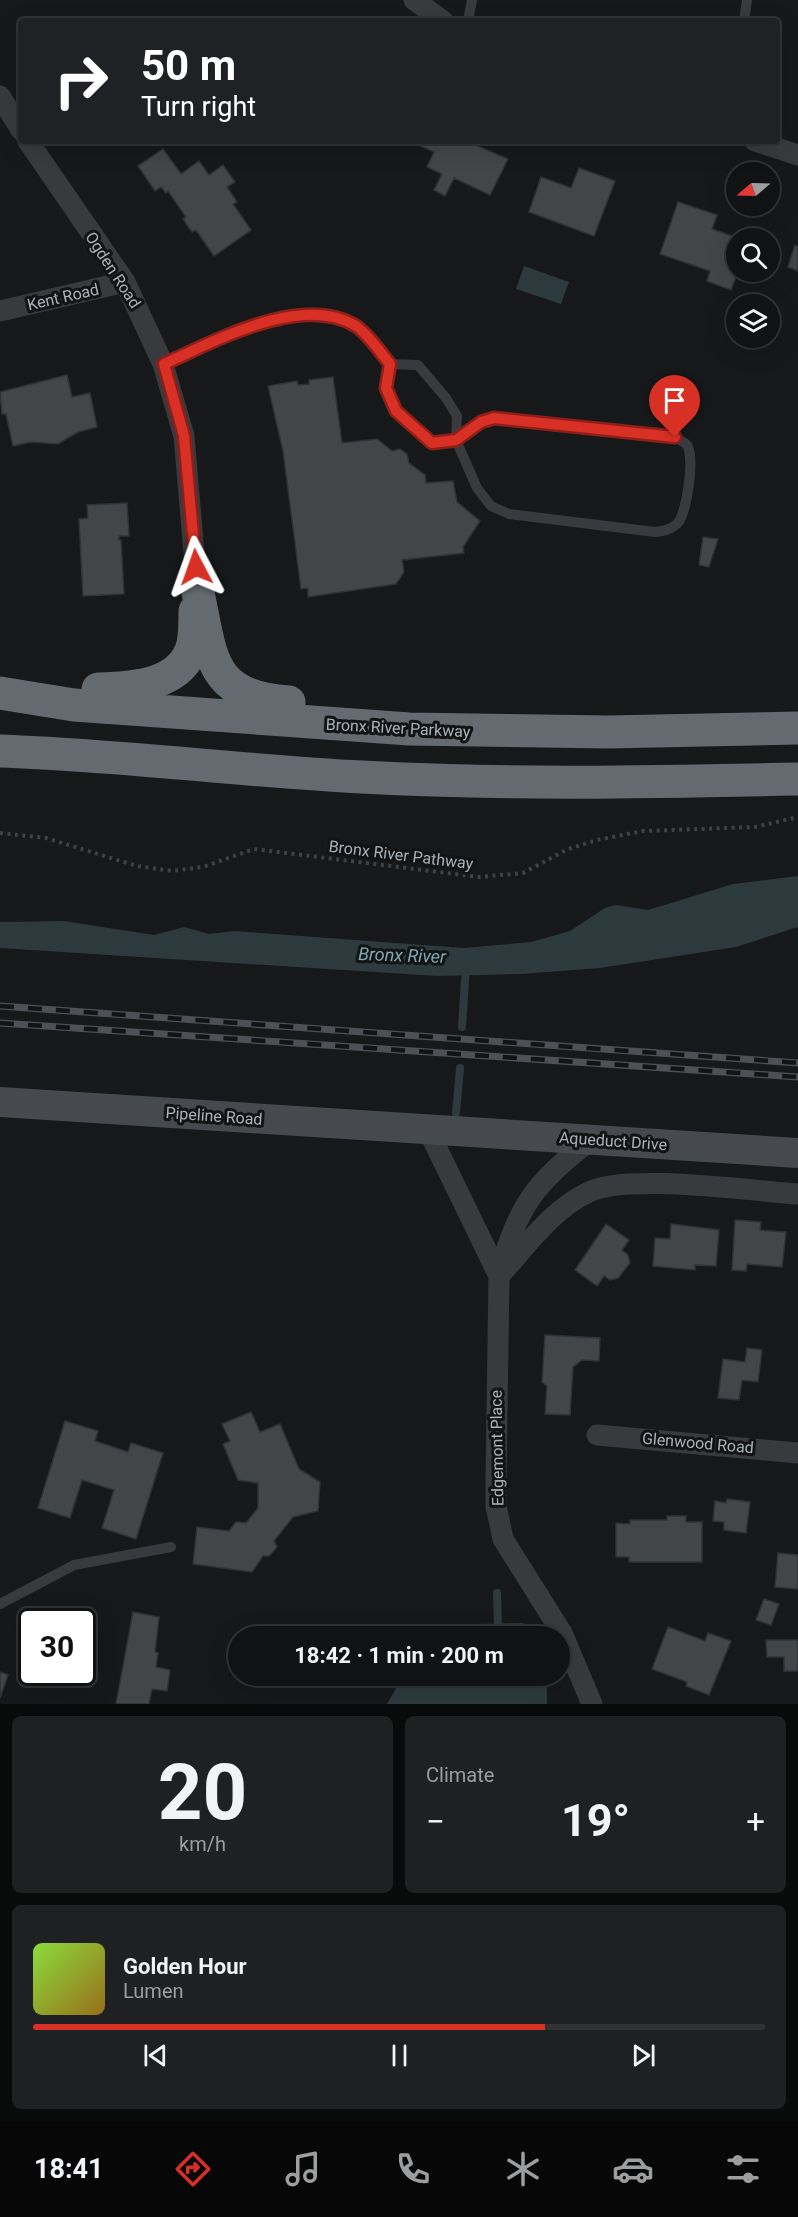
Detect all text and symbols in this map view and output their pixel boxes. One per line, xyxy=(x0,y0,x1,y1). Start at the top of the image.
text: 50 m xyxy=(141,41,236,90)
icon: right xyxy=(42,42,120,120)
text: Turn right xyxy=(141,91,256,123)
north arrow xyxy=(726,162,780,216)
map controls xyxy=(726,162,780,348)
street label: Ogden Road xyxy=(81,228,145,312)
button: search xyxy=(726,228,780,282)
street label: Kent Road xyxy=(25,280,101,314)
button: layers xyxy=(726,294,780,348)
pin xyxy=(649,375,700,437)
icon: arrive xyxy=(658,384,691,417)
position arrow xyxy=(164,535,228,599)
street label: Bronx River Parkway xyxy=(325,715,471,741)
street label: Bronx River Pathway xyxy=(328,837,475,873)
water label: Bronx River xyxy=(358,943,447,967)
street label: Pipeline Road xyxy=(165,1103,263,1129)
street label: Aqueduct Drive xyxy=(558,1128,668,1154)
street label: Edgemont Place xyxy=(486,1390,508,1506)
street label: Glenwood Road xyxy=(641,1429,755,1457)
speed limit sign: 30 xyxy=(18,1608,96,1686)
text: 18:42 · 1 min · 200 m xyxy=(294,1643,504,1668)
text: 20 xyxy=(158,1747,247,1838)
text: Climate xyxy=(426,1763,494,1787)
text: 19° xyxy=(561,1794,630,1847)
text: − xyxy=(426,1802,445,1841)
text: + xyxy=(746,1802,765,1841)
text: km/h xyxy=(179,1832,226,1856)
text: Golden Hour xyxy=(123,1954,247,1979)
text: Lumen xyxy=(123,1979,184,2003)
icon: previous xyxy=(139,2039,172,2072)
icon: pause xyxy=(383,2039,416,2072)
icon: next xyxy=(627,2039,660,2072)
icon: directions xyxy=(172,2148,214,2190)
icon: music xyxy=(282,2148,324,2190)
icon: phone xyxy=(392,2148,434,2190)
icon: climate xyxy=(502,2148,544,2190)
icon: car xyxy=(612,2148,654,2190)
icon: filters xyxy=(722,2148,764,2190)
text: 18:41 xyxy=(34,2153,104,2185)

